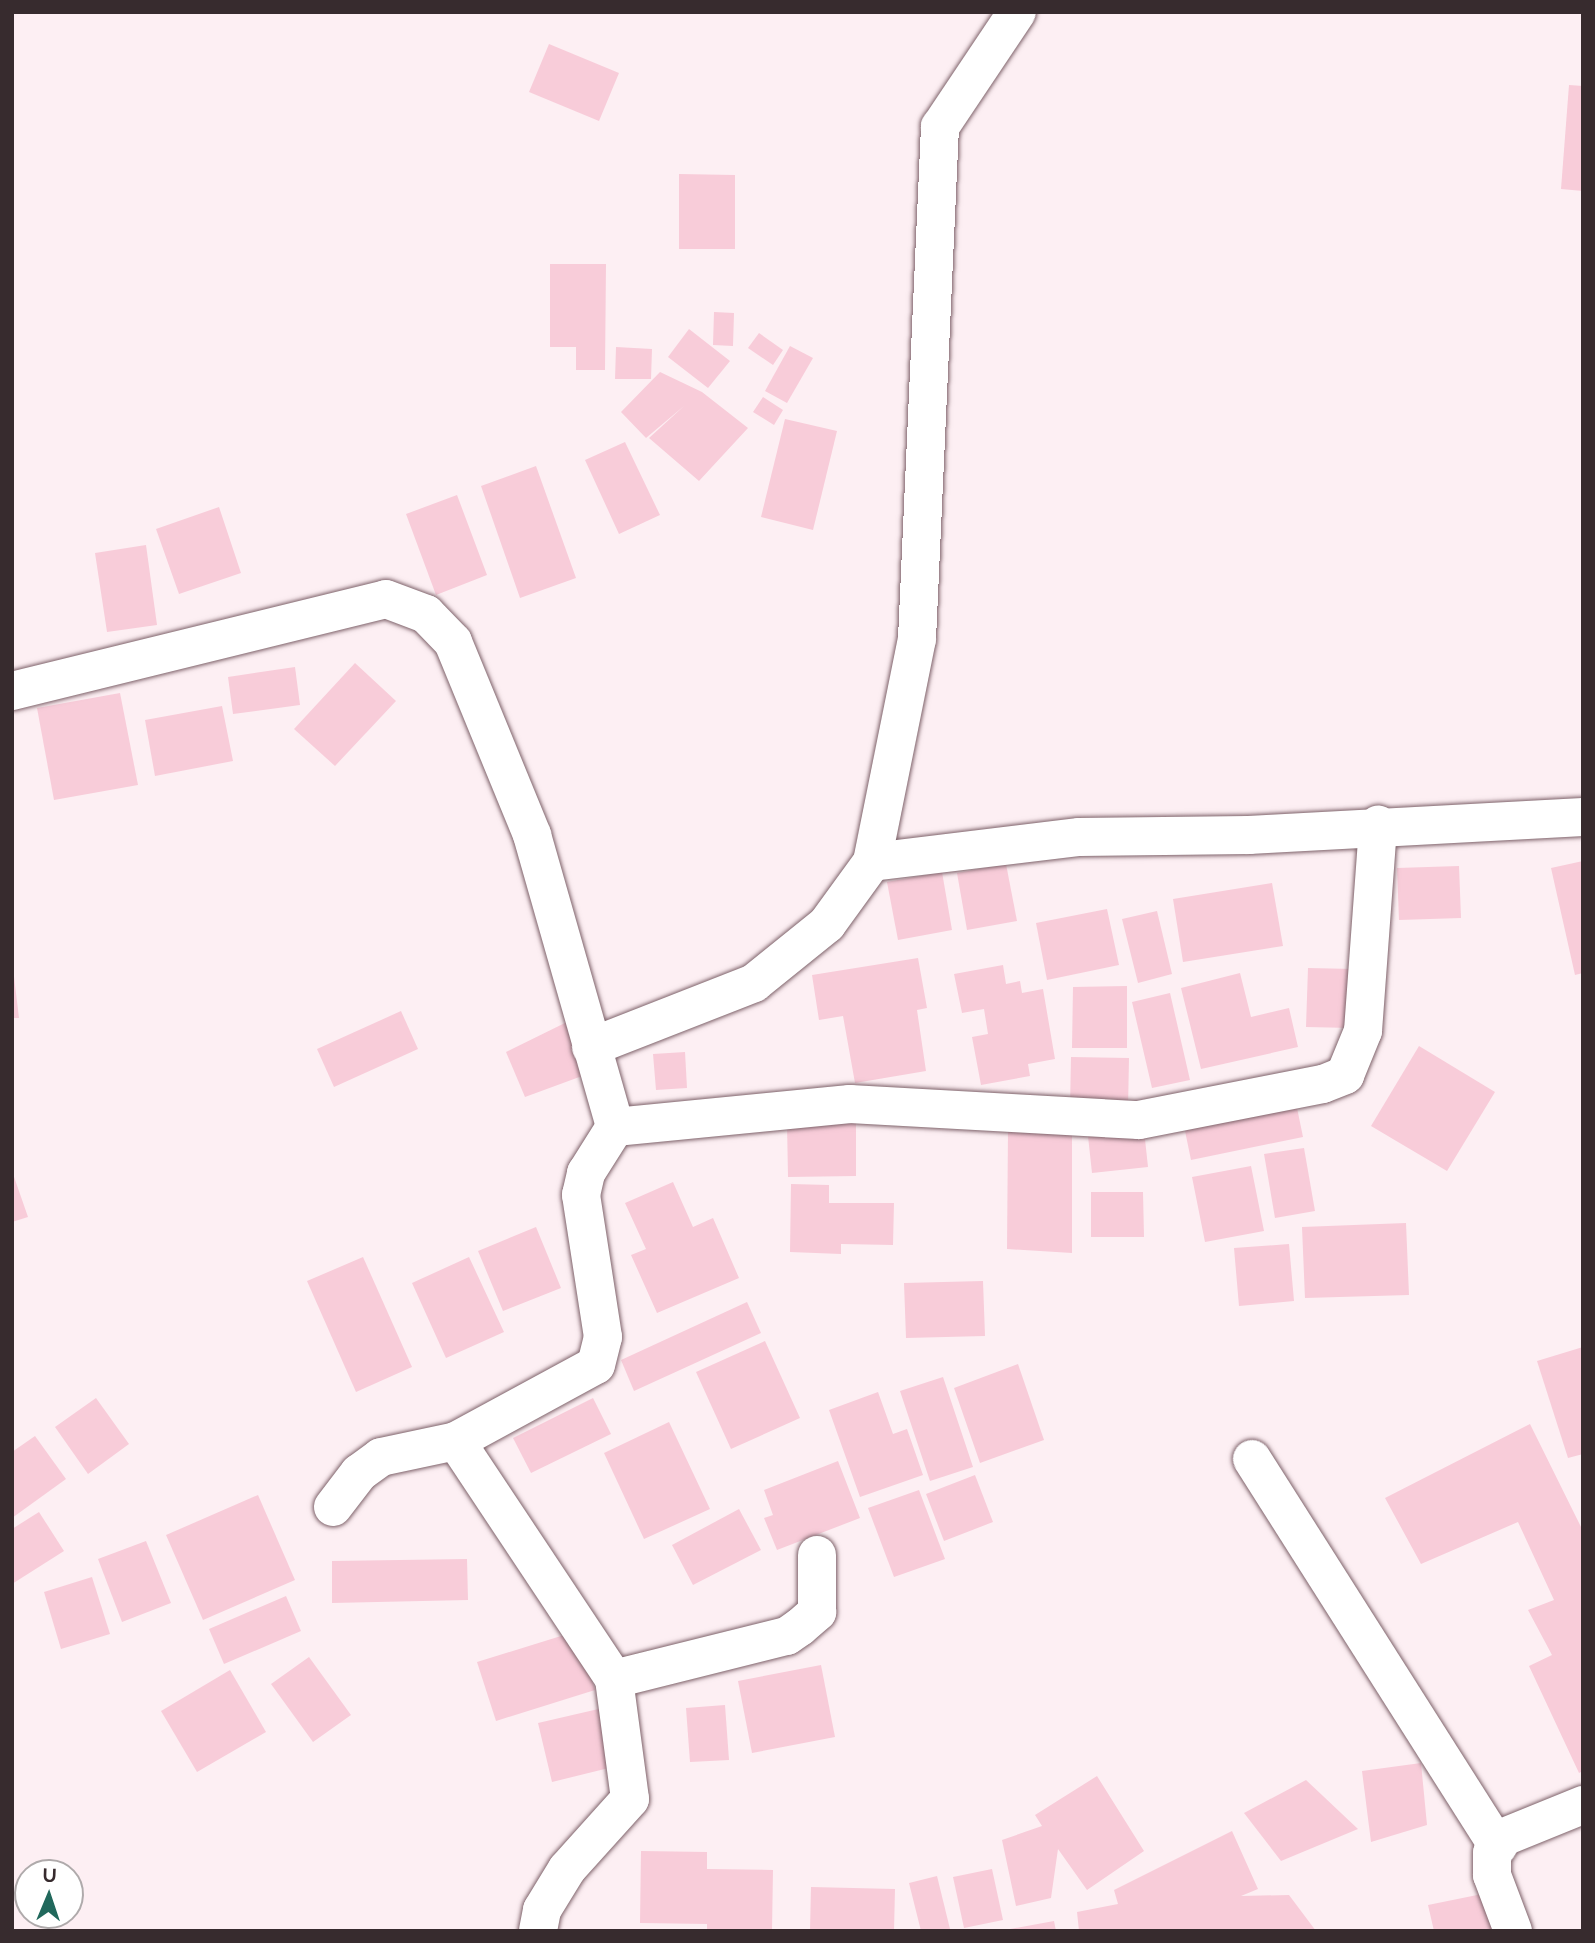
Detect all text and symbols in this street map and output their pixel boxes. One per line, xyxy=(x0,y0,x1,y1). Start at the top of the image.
north arrow xyxy=(14,1859,84,1929)
text: U xyxy=(42,1864,57,1886)

